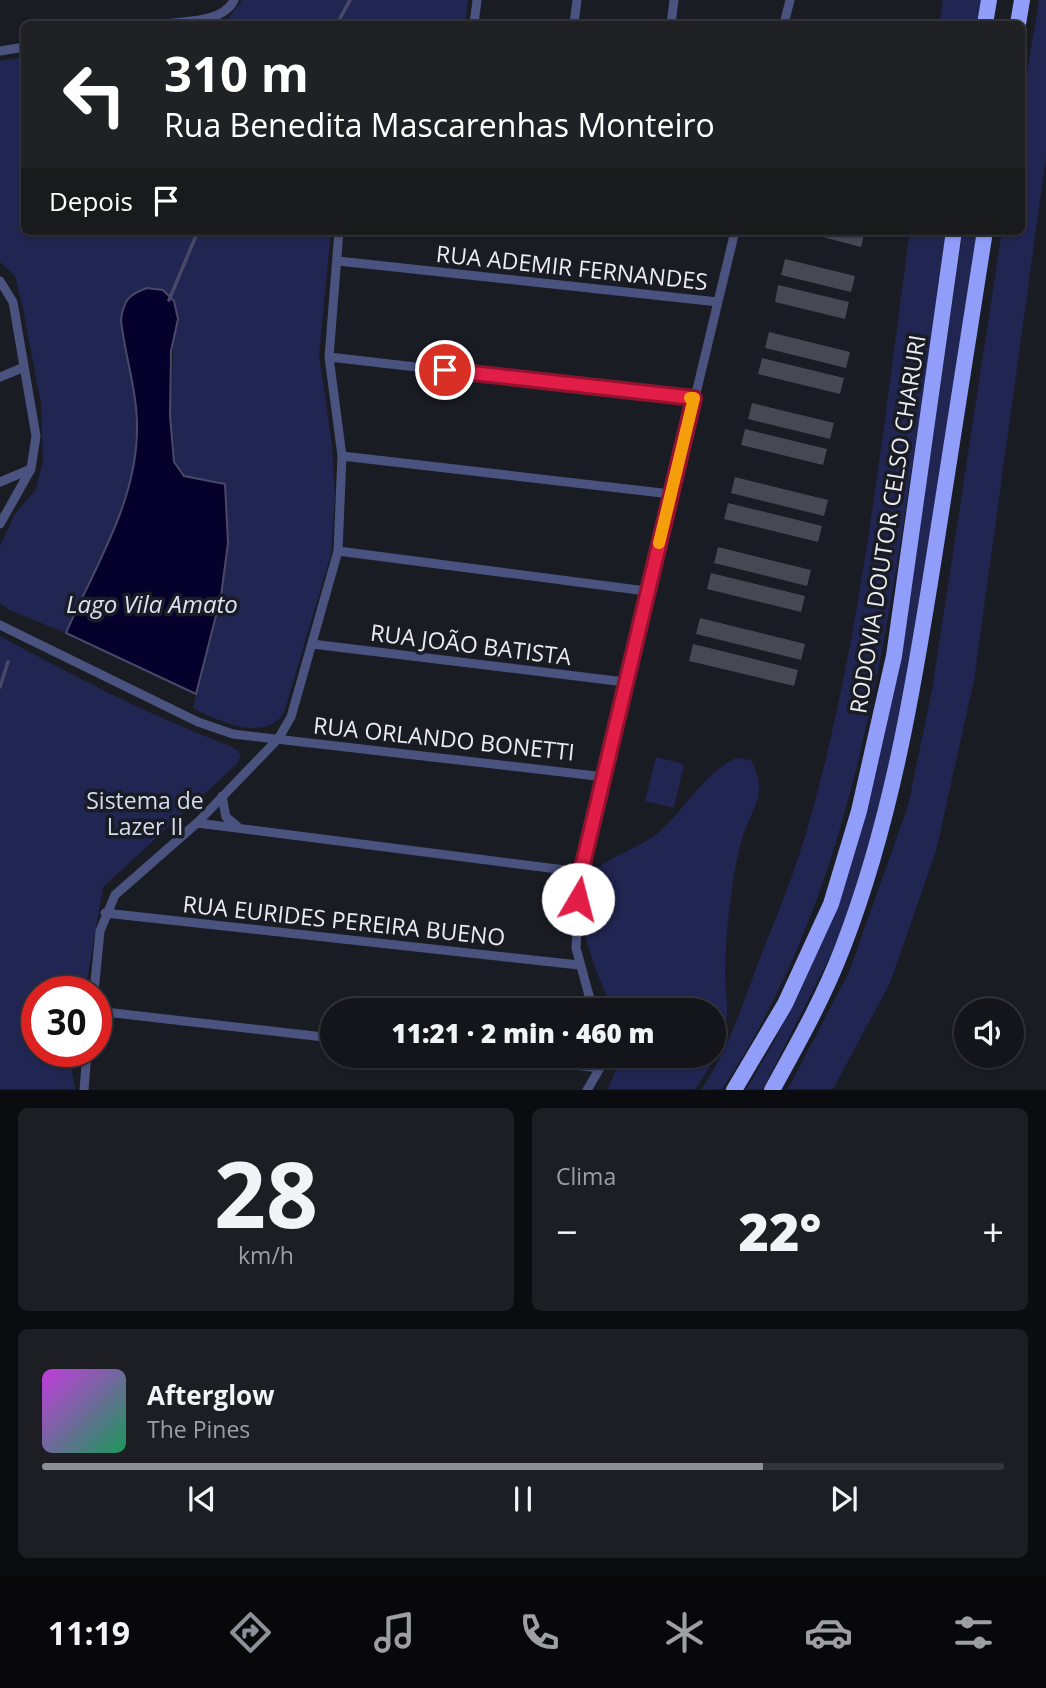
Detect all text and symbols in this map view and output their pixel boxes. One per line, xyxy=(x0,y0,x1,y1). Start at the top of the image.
text: 310 m xyxy=(164,40,309,106)
icon: left xyxy=(49,49,140,140)
text: Rua Benedita Mascarenhas Monteiro xyxy=(164,103,715,146)
icon: arrive xyxy=(147,182,185,220)
text: Depois xyxy=(49,183,133,219)
street label: RUA ADEMIR FERNANDES xyxy=(435,237,709,297)
street label: RODOVIA DOUTOR CELSO CHARURI xyxy=(841,332,933,716)
pin xyxy=(415,340,475,400)
icon: arrive xyxy=(426,351,464,389)
water label: Lago Vila Amato xyxy=(66,587,238,620)
street label: RUA JOÃO BATISTA xyxy=(369,616,574,672)
street label: RUA ORLANDO BONETTI xyxy=(312,708,576,768)
park label: Sistema de Lazer II xyxy=(86,784,204,842)
position arrow xyxy=(541,862,615,936)
street label: RUA EURIDES PEREIRA BUENO xyxy=(181,887,507,953)
speed limit sign: 30 xyxy=(21,976,112,1067)
map controls xyxy=(954,998,1024,1068)
button: sound xyxy=(954,998,1024,1068)
text: 11:21 · 2 min · 460 m xyxy=(392,1015,654,1051)
text: 28 xyxy=(214,1131,318,1255)
text: Clima xyxy=(556,1160,616,1192)
text: 22° xyxy=(739,1195,821,1266)
text: − xyxy=(556,1205,578,1257)
text: + xyxy=(982,1205,1004,1257)
text: km/h xyxy=(238,1239,294,1271)
text: Afterglow xyxy=(147,1377,274,1413)
text: The Pines xyxy=(147,1413,250,1445)
icon: previous xyxy=(183,1480,221,1518)
icon: pause xyxy=(504,1480,542,1518)
icon: next xyxy=(825,1480,863,1518)
icon: directions xyxy=(226,1608,275,1657)
icon: music xyxy=(370,1608,419,1657)
icon: phone xyxy=(515,1608,564,1657)
icon: climate xyxy=(660,1608,709,1657)
icon: car xyxy=(804,1608,853,1657)
icon: filters xyxy=(949,1608,998,1657)
text: 11:19 xyxy=(48,1611,130,1654)

